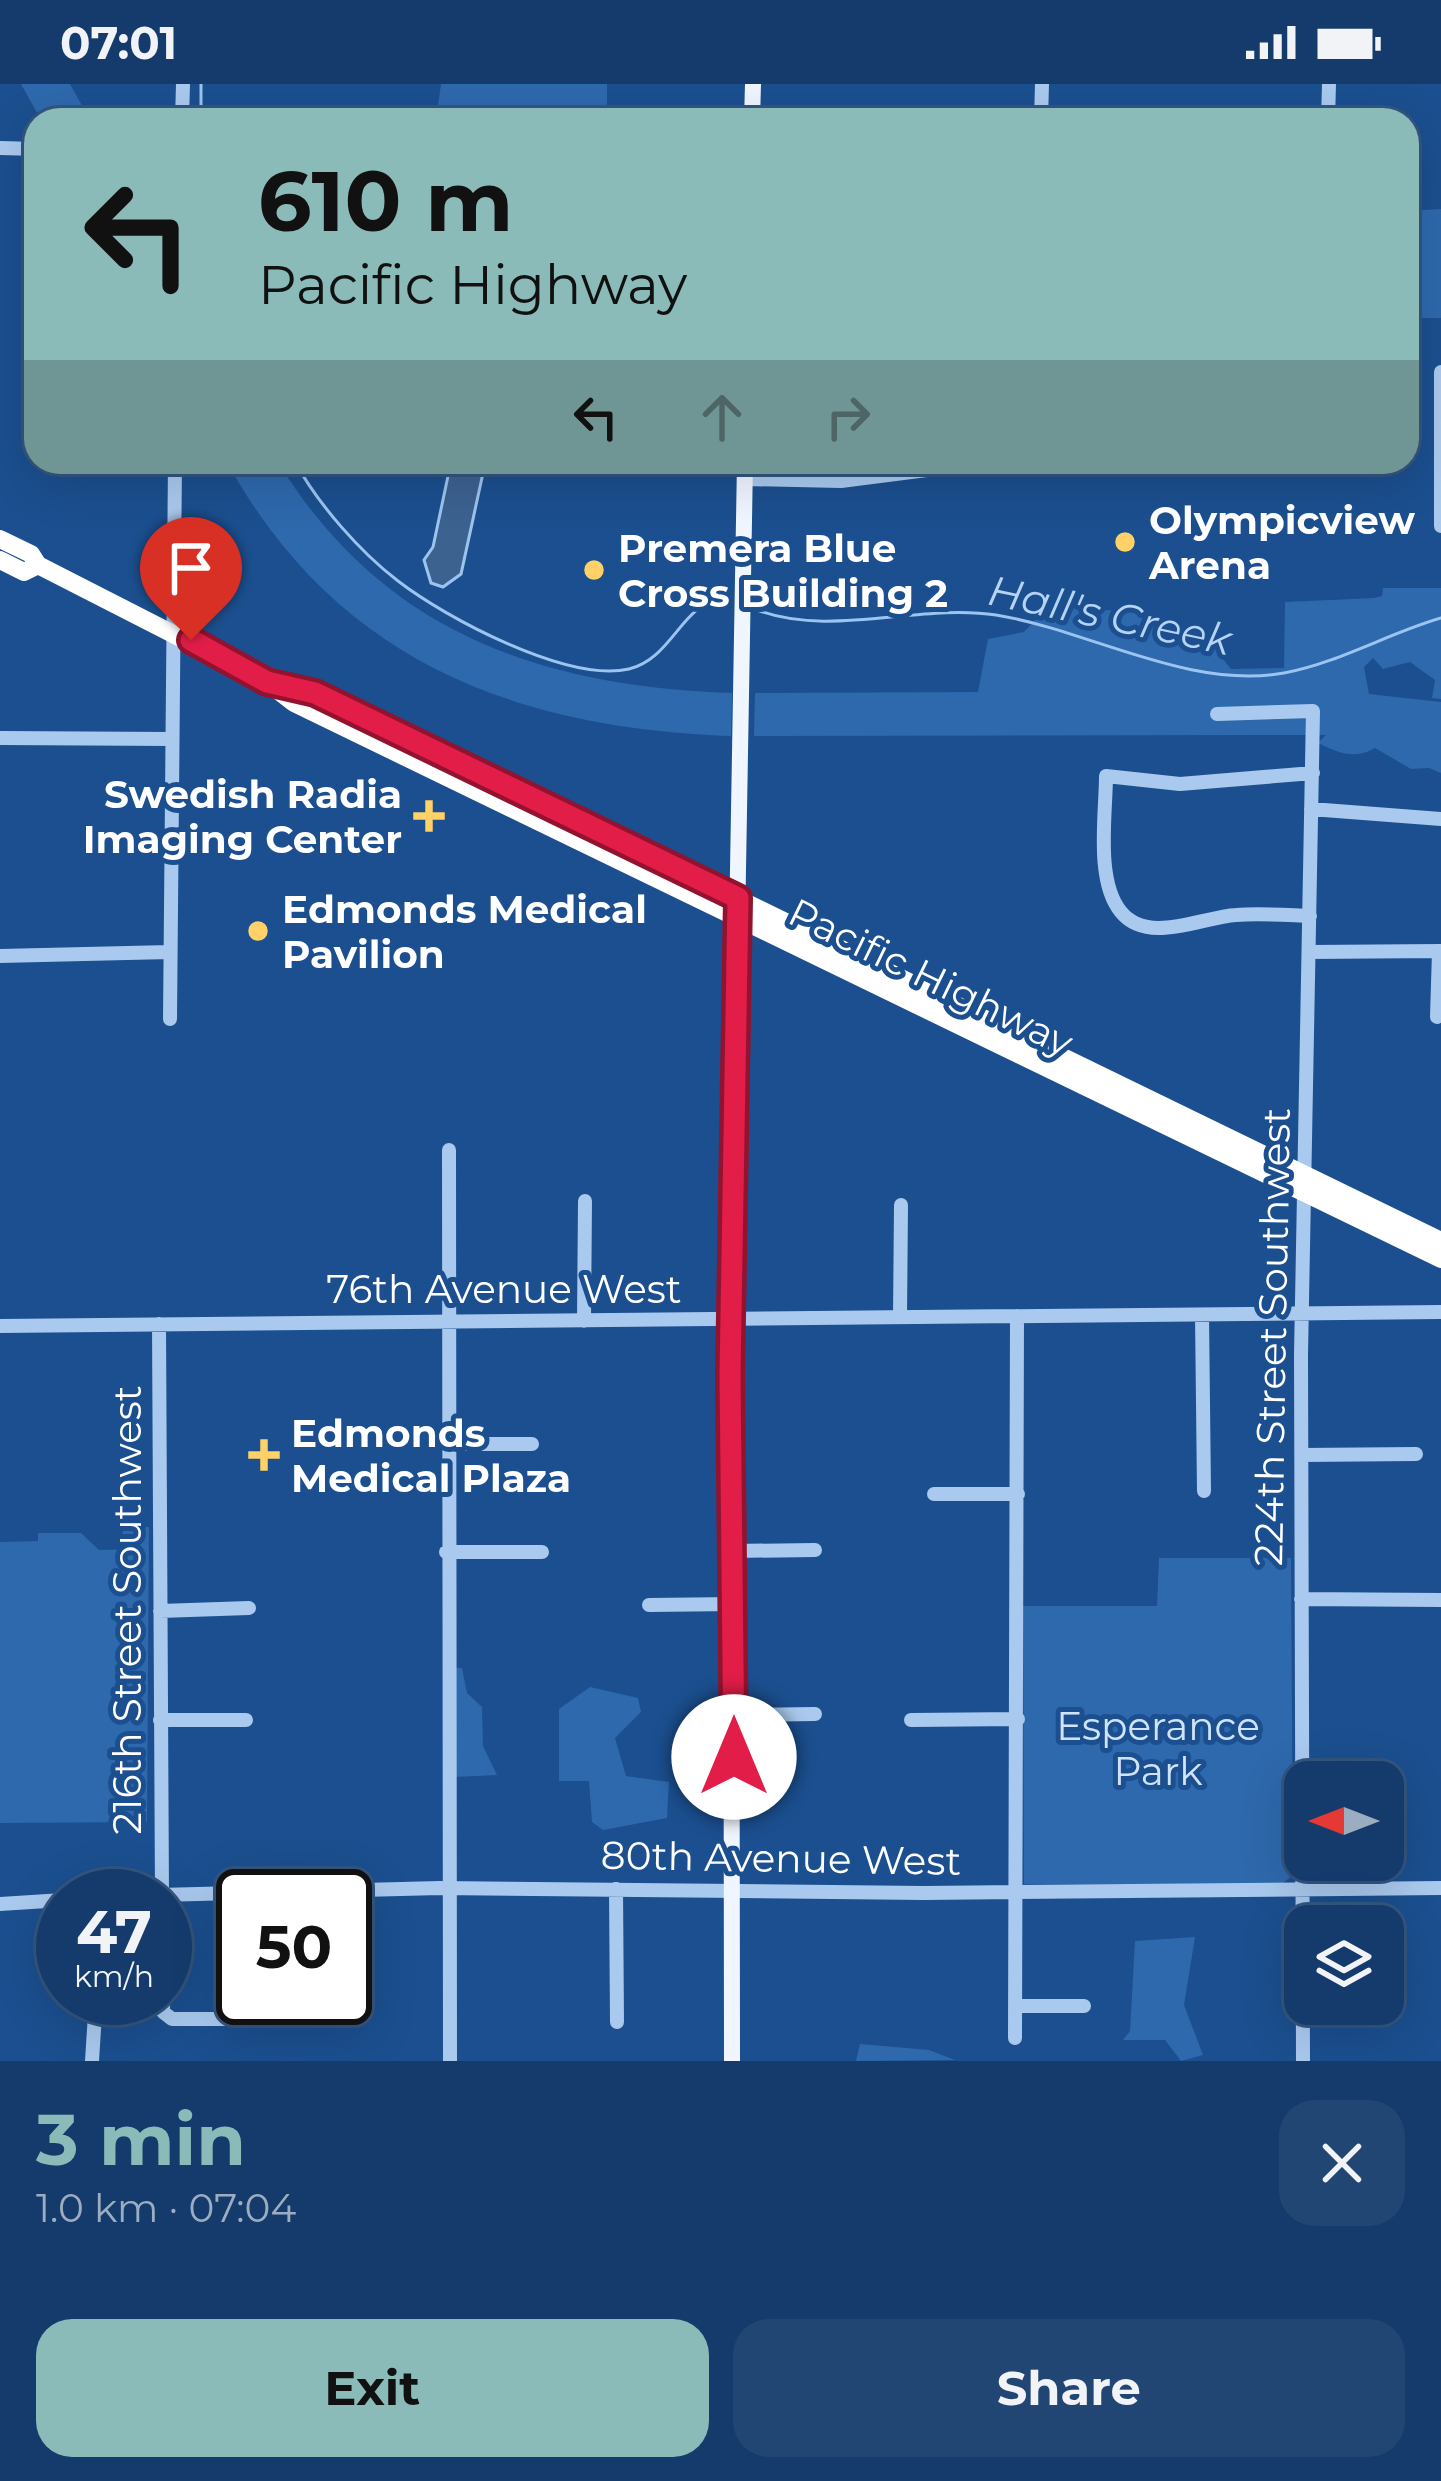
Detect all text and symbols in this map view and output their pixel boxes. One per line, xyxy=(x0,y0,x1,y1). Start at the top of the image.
text: 07:01 xyxy=(60,15,177,70)
text: 610 m xyxy=(258,150,513,252)
icon: left xyxy=(60,156,216,312)
text: Pacific Highway xyxy=(258,252,687,318)
icon: left xyxy=(563,384,629,450)
icon: ahead xyxy=(689,384,755,450)
icon: right xyxy=(815,384,881,450)
place label: Olympicview Arena xyxy=(1148,496,1416,589)
pin xyxy=(140,517,242,640)
place label: Premera Blue Cross Building 2 xyxy=(618,524,948,617)
marker: Olympicview Arena xyxy=(1112,529,1138,555)
icon: arrive xyxy=(158,535,224,601)
marker: Premera Blue Cross Building 2 xyxy=(581,557,607,583)
water label: Hall's Creek xyxy=(984,564,1238,667)
place label: Swedish Radia Imaging Center xyxy=(83,770,402,863)
marker: Swedish Radia Imaging Center xyxy=(413,800,445,832)
place label: Edmonds Medical Pavilion xyxy=(282,885,647,978)
street label: Pacific Highway xyxy=(781,887,1082,1067)
marker: Edmonds Medical Pavilion xyxy=(245,918,271,944)
street label: 224th Street Southwest xyxy=(1244,1107,1300,1567)
street label: 76th Avenue West xyxy=(326,1265,682,1313)
street label: 216th Street Southwest xyxy=(103,1385,151,1835)
place label: Edmonds Medical Plaza xyxy=(291,1409,571,1502)
marker: Edmonds Medical Plaza xyxy=(248,1439,280,1471)
position arrow xyxy=(671,1694,797,1820)
park label: Esperance Park xyxy=(1056,1702,1260,1795)
north arrow xyxy=(1284,1761,1404,1881)
map controls xyxy=(1284,1761,1404,2025)
street label: 80th Avenue West xyxy=(600,1831,962,1885)
speed limit sign: 50 xyxy=(216,1869,372,2025)
text: 47 xyxy=(76,1895,152,1968)
button: layers xyxy=(1284,1905,1404,2025)
text: km/h xyxy=(74,1958,154,1995)
text: 3 min xyxy=(36,2095,246,2183)
button: close xyxy=(1279,2100,1405,2226)
text: 1.0 km · 07:04 xyxy=(36,2184,296,2232)
button: Exit xyxy=(36,2319,709,2457)
button: Share xyxy=(733,2319,1405,2457)

